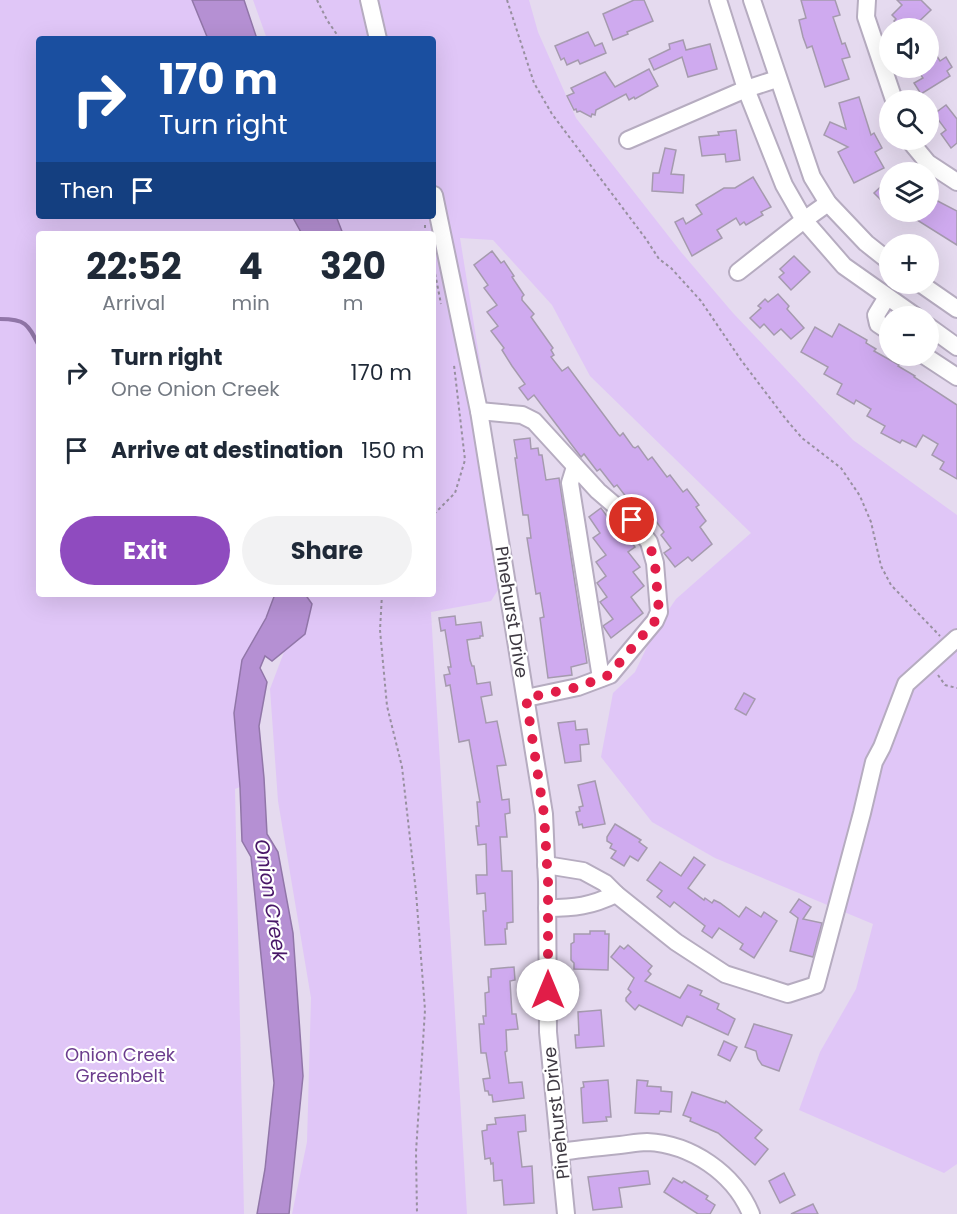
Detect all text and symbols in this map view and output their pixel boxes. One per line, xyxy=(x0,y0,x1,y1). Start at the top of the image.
map controls xyxy=(879,18,939,366)
button: sound xyxy=(879,18,939,78)
text: 170 m xyxy=(159,50,278,109)
icon: right xyxy=(60,60,138,138)
button: search xyxy=(879,90,939,150)
text: Turn right xyxy=(159,106,288,143)
button: layers xyxy=(879,162,939,222)
icon: arrive xyxy=(126,174,159,207)
text: Then xyxy=(60,175,114,206)
button: + xyxy=(879,234,939,294)
text: 22:52 xyxy=(86,241,181,292)
text: 4 xyxy=(239,241,263,292)
text: 320 xyxy=(320,241,386,292)
text: Arrival xyxy=(102,289,165,317)
text: min xyxy=(232,289,270,317)
text: m xyxy=(343,289,363,317)
button: − xyxy=(879,306,939,366)
text: Turn right xyxy=(111,342,222,373)
icon: right xyxy=(60,356,93,389)
text: 170 m xyxy=(351,357,412,388)
text: One Onion Creek xyxy=(111,375,280,403)
icon: arrive xyxy=(60,434,93,467)
text: Arrive at destination xyxy=(111,435,343,466)
text: 150 m xyxy=(361,435,425,466)
pin xyxy=(606,494,657,545)
icon: arrive xyxy=(615,503,648,536)
button: Exit xyxy=(60,516,230,585)
button: Share xyxy=(242,516,412,585)
street label: Pinehurst Drive xyxy=(489,544,535,680)
water label: Onion Creek xyxy=(248,837,295,965)
position arrow xyxy=(516,958,580,1022)
park label: Onion Creek Greenbelt xyxy=(65,1042,176,1088)
street label: Pinehurst Drive xyxy=(537,1045,575,1181)

